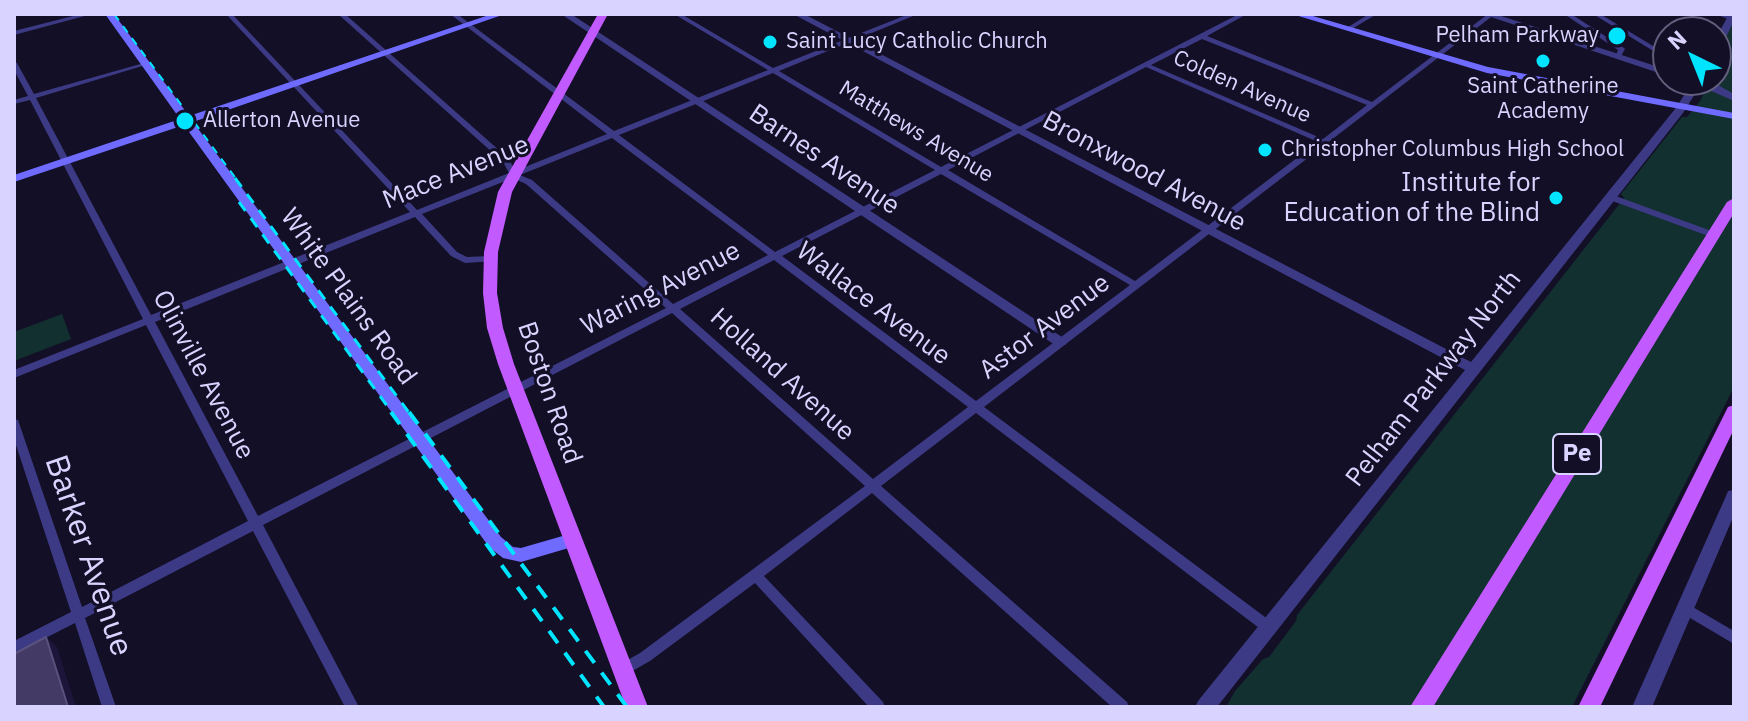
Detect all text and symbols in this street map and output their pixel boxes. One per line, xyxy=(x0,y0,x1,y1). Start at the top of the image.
north arrow xyxy=(1652,16,1732,96)
place label: Pelham Parkway xyxy=(1436,23,1599,49)
text: N xyxy=(1661,24,1692,56)
marker: Pelham Parkway xyxy=(1606,25,1628,47)
place label: Saint Lucy Catholic Church xyxy=(786,29,1048,55)
marker: Saint Lucy Catholic Church xyxy=(761,33,779,51)
street label: Colden Avenue xyxy=(1169,45,1315,129)
marker: Saint Catherine Academy xyxy=(1534,52,1552,70)
place label: Saint Catherine Academy xyxy=(1467,74,1619,126)
street label: Matthews Avenue xyxy=(834,75,998,189)
street label: Barnes Avenue xyxy=(743,98,905,222)
street label: Bronxwood Avenue xyxy=(1037,105,1251,239)
place label: Allerton Avenue xyxy=(203,108,360,134)
marker: Allerton Avenue xyxy=(174,110,196,132)
street label: Mace Avenue xyxy=(378,129,534,217)
place label: Christopher Columbus High School xyxy=(1281,137,1624,163)
marker: Christopher Columbus High School xyxy=(1256,141,1274,159)
place label: Institute for Education of the Blind xyxy=(1284,167,1540,228)
marker: Institute for Education of the Blind xyxy=(1547,189,1565,207)
street label: White Plains Road xyxy=(274,203,422,391)
street label: Waring Avenue xyxy=(576,236,746,342)
street label: Wallace Avenue xyxy=(790,236,956,372)
street label: Pelham Parkway North xyxy=(1340,265,1528,493)
street label: Astor Avenue xyxy=(974,268,1116,386)
street label: Olinville Avenue xyxy=(145,285,261,465)
street label: Holland Avenue xyxy=(703,302,861,448)
street label: Boston Road xyxy=(510,318,588,468)
road number: Pe xyxy=(1553,434,1601,474)
street label: Barker Avenue xyxy=(36,451,140,661)

